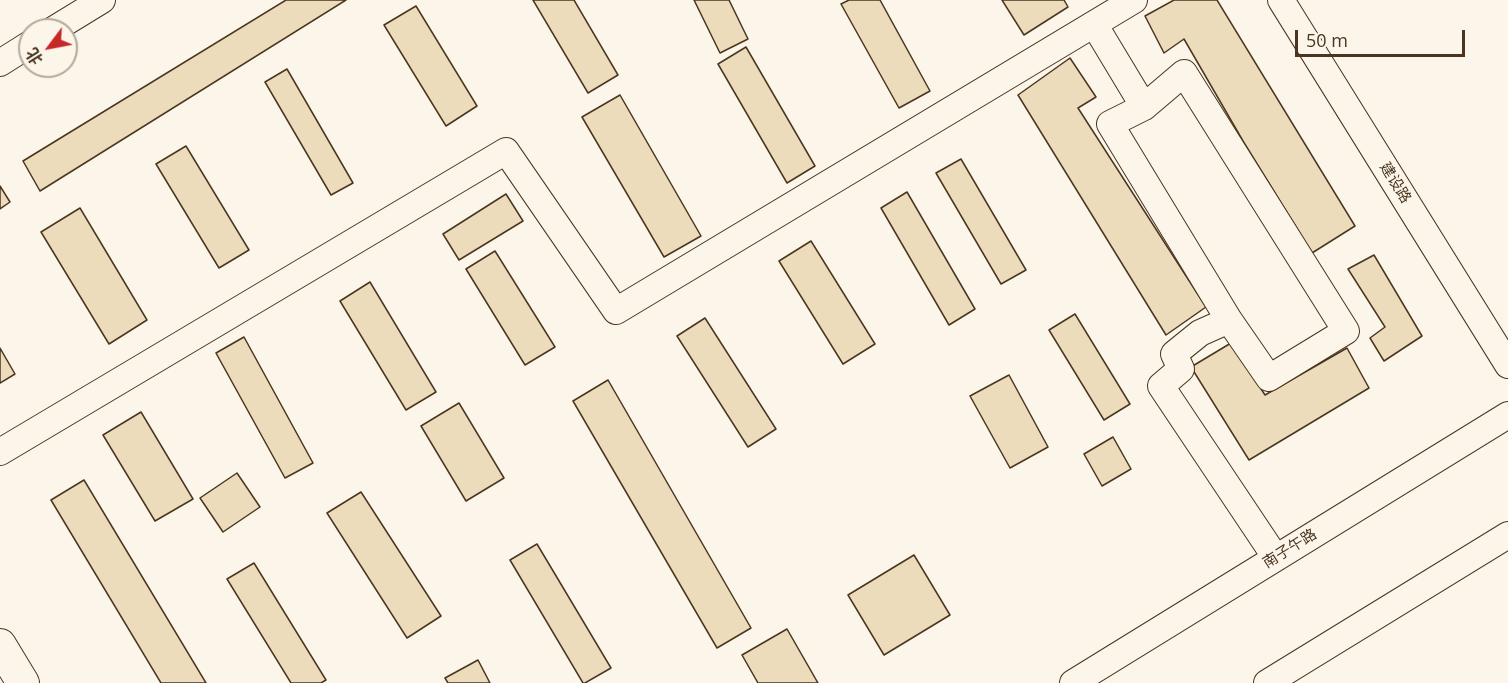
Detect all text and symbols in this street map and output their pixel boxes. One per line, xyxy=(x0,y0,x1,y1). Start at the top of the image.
north arrow xyxy=(18,18,78,78)
scale bar xyxy=(1298,18,1468,56)
text: 50 m xyxy=(1306,28,1348,52)
text: 北 xyxy=(21,44,48,69)
street label: 建设路 xyxy=(1375,159,1415,207)
street label: 南子午路 xyxy=(1260,525,1320,573)

